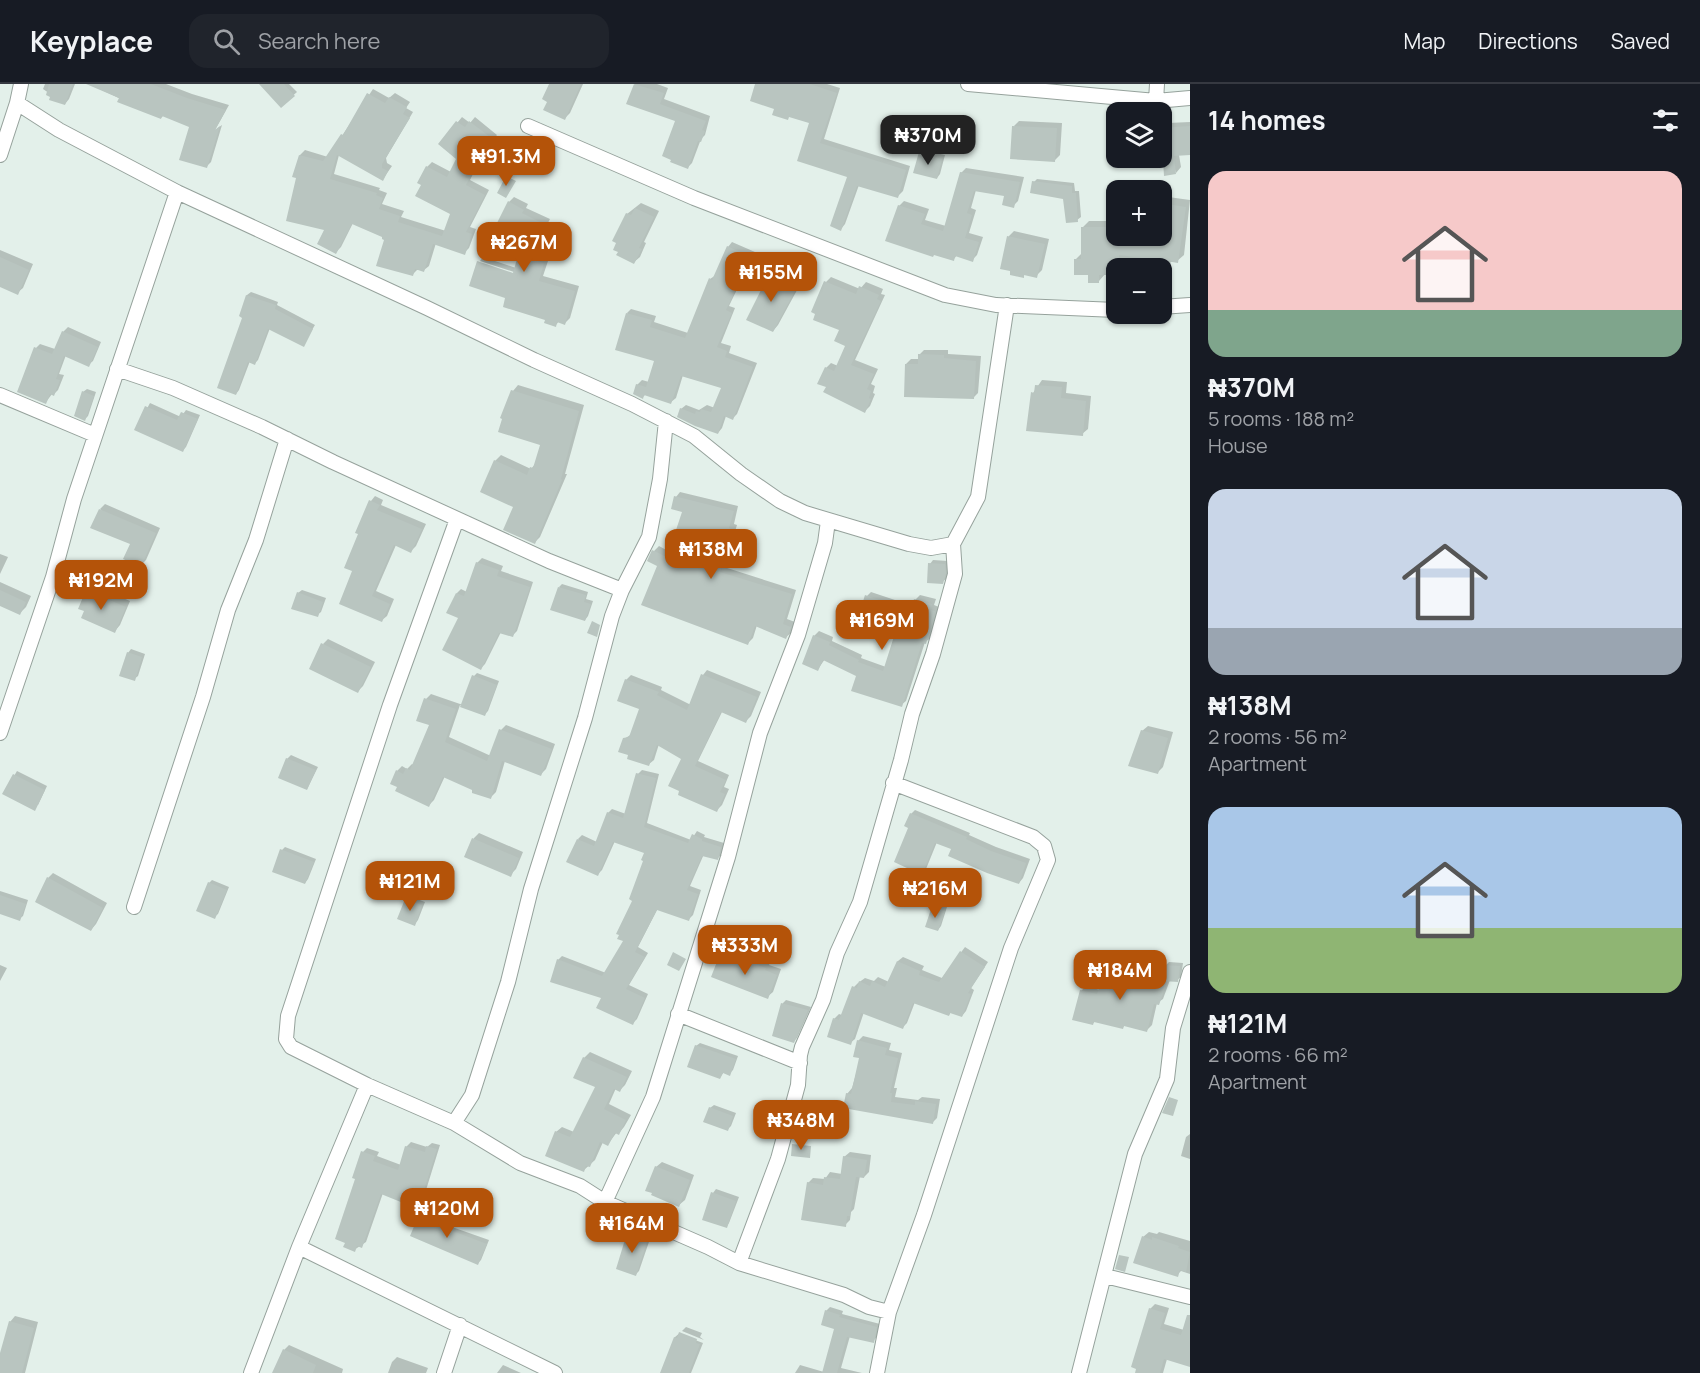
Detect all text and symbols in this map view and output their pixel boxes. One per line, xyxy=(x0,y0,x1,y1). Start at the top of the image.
search box xyxy=(189,14,609,68)
text: Keyplace xyxy=(30,22,153,60)
icon: search xyxy=(210,25,243,58)
text: Search here xyxy=(258,26,380,56)
text: Map xyxy=(1404,27,1445,55)
text: Directions xyxy=(1478,27,1578,55)
text: Saved xyxy=(1611,27,1670,55)
map controls xyxy=(1106,102,1172,324)
button: layers xyxy=(1106,102,1172,168)
text: 14 homes xyxy=(1208,102,1326,138)
icon: filters xyxy=(1649,104,1682,137)
pin: ₦370M xyxy=(886,115,970,166)
text: ₦370M xyxy=(894,121,962,148)
pin: ₦91.3M xyxy=(457,136,555,187)
text: ₦91.3M xyxy=(471,142,541,169)
button: + xyxy=(1106,180,1172,246)
icon: home xyxy=(1391,210,1499,318)
pin: ₦267M xyxy=(482,222,566,273)
text: ₦267M xyxy=(491,228,557,255)
pin: ₦155M xyxy=(729,252,813,303)
text: ₦155M xyxy=(739,258,803,285)
button: − xyxy=(1106,258,1172,324)
text: ₦370M xyxy=(1208,369,1295,405)
text: 5 rooms · 188 m² xyxy=(1208,405,1354,432)
text: House xyxy=(1208,432,1268,459)
icon: home xyxy=(1391,528,1499,636)
pin: ₦138M xyxy=(669,529,753,580)
text: ₦138M xyxy=(679,535,743,562)
pin: ₦192M xyxy=(59,560,143,611)
text: ₦192M xyxy=(69,566,133,593)
pin: ₦169M xyxy=(840,600,924,651)
text: ₦169M xyxy=(850,606,914,633)
text: ₦138M xyxy=(1208,687,1291,723)
text: 2 rooms · 56 m² xyxy=(1208,723,1347,750)
text: Apartment xyxy=(1208,750,1307,777)
icon: home xyxy=(1391,846,1499,954)
pin: ₦121M xyxy=(368,861,452,912)
text: ₦121M xyxy=(380,867,440,894)
pin: ₦216M xyxy=(893,868,977,919)
text: ₦216M xyxy=(903,874,967,901)
pin: ₦333M xyxy=(703,925,787,976)
text: ₦333M xyxy=(712,931,778,958)
pin: ₦184M xyxy=(1078,950,1162,1001)
text: ₦184M xyxy=(1088,956,1152,983)
text: ₦121M xyxy=(1208,1005,1287,1041)
text: 2 rooms · 66 m² xyxy=(1208,1041,1348,1068)
text: Apartment xyxy=(1208,1068,1307,1095)
pin: ₦348M xyxy=(759,1100,843,1151)
text: ₦348M xyxy=(767,1106,835,1133)
pin: ₦120M xyxy=(405,1188,489,1239)
text: ₦120M xyxy=(414,1194,480,1221)
pin: ₦164M xyxy=(590,1203,674,1254)
text: ₦164M xyxy=(600,1209,664,1236)

